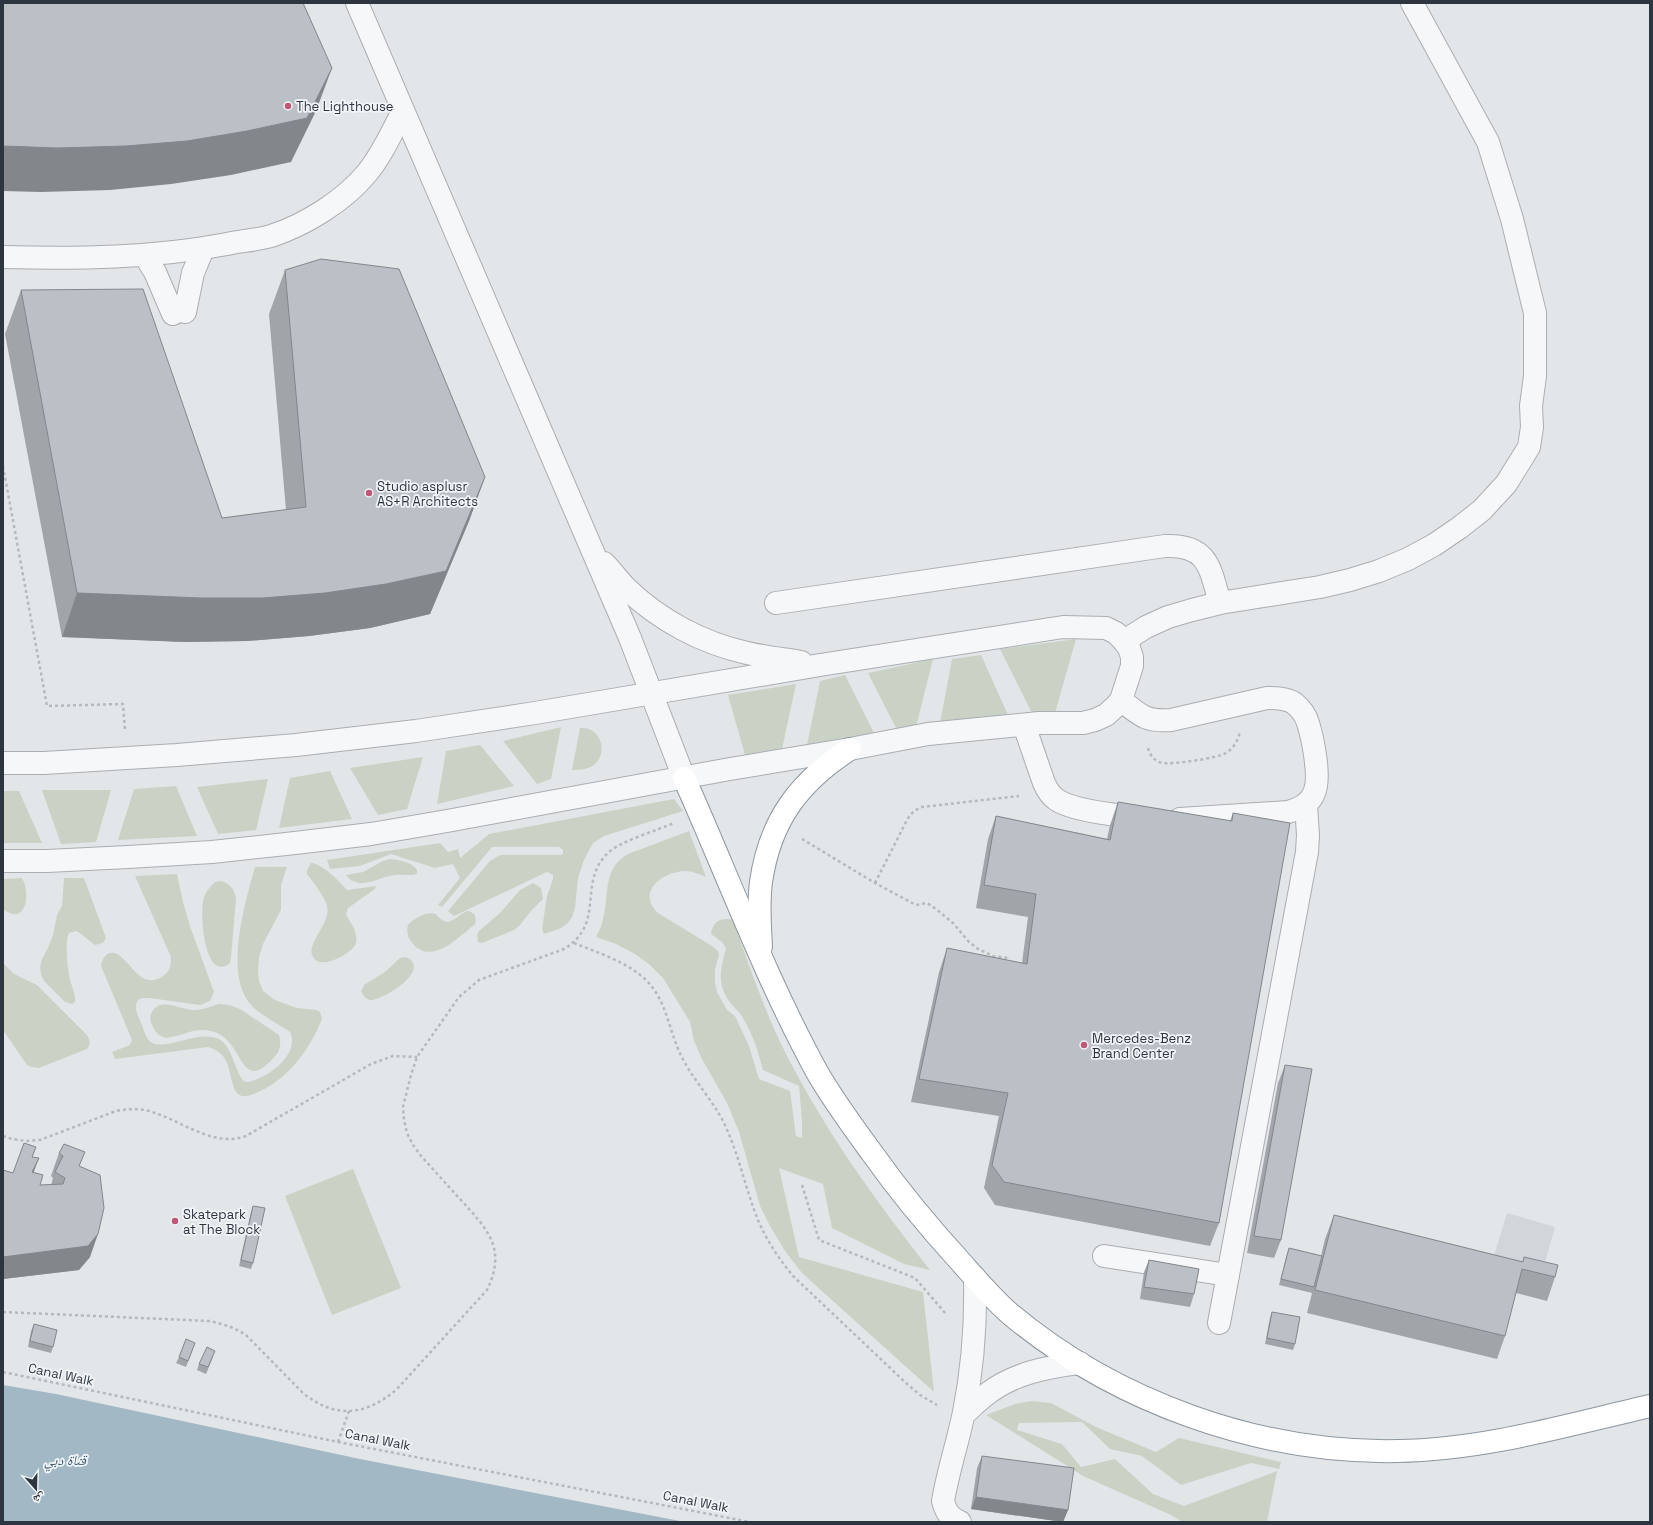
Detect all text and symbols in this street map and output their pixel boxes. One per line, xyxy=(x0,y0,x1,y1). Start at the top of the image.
place label: The Lighthouse xyxy=(296,98,394,115)
marker: The Lighthouse xyxy=(283,101,293,111)
place label: Studio asplusr AS+R Architects xyxy=(377,478,478,510)
marker: Studio asplusr AS+R Architects xyxy=(364,488,374,498)
place label: Mercedes-Benz Brand Center xyxy=(1092,1030,1191,1062)
marker: Mercedes-Benz Brand Center xyxy=(1079,1040,1089,1050)
place label: Skatepark at The Block xyxy=(183,1206,260,1238)
marker: Skatepark at The Block xyxy=(170,1216,180,1226)
street label: Canal Walk xyxy=(27,1359,95,1390)
street label: Canal Walk xyxy=(344,1425,412,1454)
water label: قناة دبي xyxy=(44,1451,88,1472)
north arrow xyxy=(16,1469,56,1509)
street label: Canal Walk xyxy=(662,1487,730,1516)
text: ش xyxy=(31,1489,47,1507)

